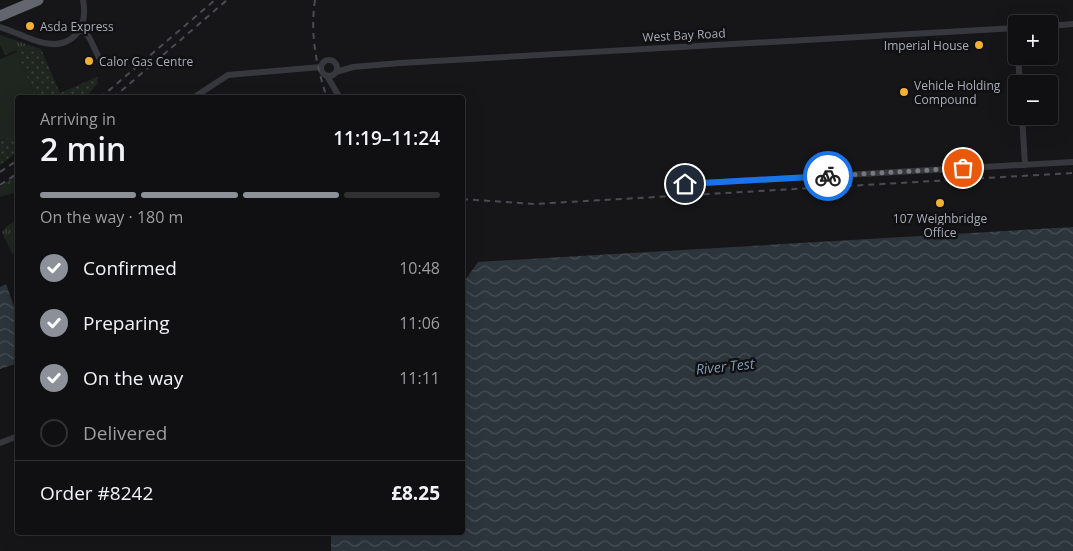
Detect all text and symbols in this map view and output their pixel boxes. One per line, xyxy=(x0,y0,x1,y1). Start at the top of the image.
map controls xyxy=(1008,15,1058,125)
button: + xyxy=(1008,15,1058,65)
place label: Asda Express xyxy=(40,18,114,35)
marker: Asda Express xyxy=(24,20,36,32)
street label: West Bay Road xyxy=(642,24,726,46)
place label: Imperial House xyxy=(884,37,969,54)
marker: Imperial House xyxy=(973,39,985,51)
place label: Calor Gas Centre xyxy=(99,53,194,70)
marker: Calor Gas Centre xyxy=(83,55,95,67)
button: − xyxy=(1008,75,1058,125)
place label: Vehicle Holding Compound xyxy=(914,77,1001,108)
marker: Vehicle Holding Compound xyxy=(898,86,910,98)
text: Arriving in xyxy=(40,108,116,130)
text: 11:19–11:24 xyxy=(333,125,440,151)
text: 2 min xyxy=(40,127,126,170)
pin xyxy=(942,147,984,189)
courier xyxy=(803,151,853,201)
icon: bag xyxy=(949,154,977,182)
icon: bike xyxy=(814,162,842,190)
pin xyxy=(664,163,706,205)
icon: home xyxy=(671,170,699,198)
marker: 107 Weighbridge Office xyxy=(934,197,946,209)
text: On the way · 180 m xyxy=(40,206,183,228)
place label: 107 Weighbridge Office xyxy=(893,210,987,241)
icon: check xyxy=(40,254,68,282)
text: Confirmed xyxy=(83,255,177,281)
text: 10:48 xyxy=(399,257,440,279)
icon: check xyxy=(40,309,68,337)
text: Preparing xyxy=(83,310,170,336)
text: 11:06 xyxy=(399,312,440,334)
water label: River Test xyxy=(695,353,757,379)
icon: check xyxy=(40,364,68,392)
text: On the way xyxy=(83,365,183,391)
text: 11:11 xyxy=(399,367,440,389)
text: Delivered xyxy=(83,420,167,446)
text: Order #8242 xyxy=(40,480,153,506)
text: £8.25 xyxy=(391,480,440,506)

